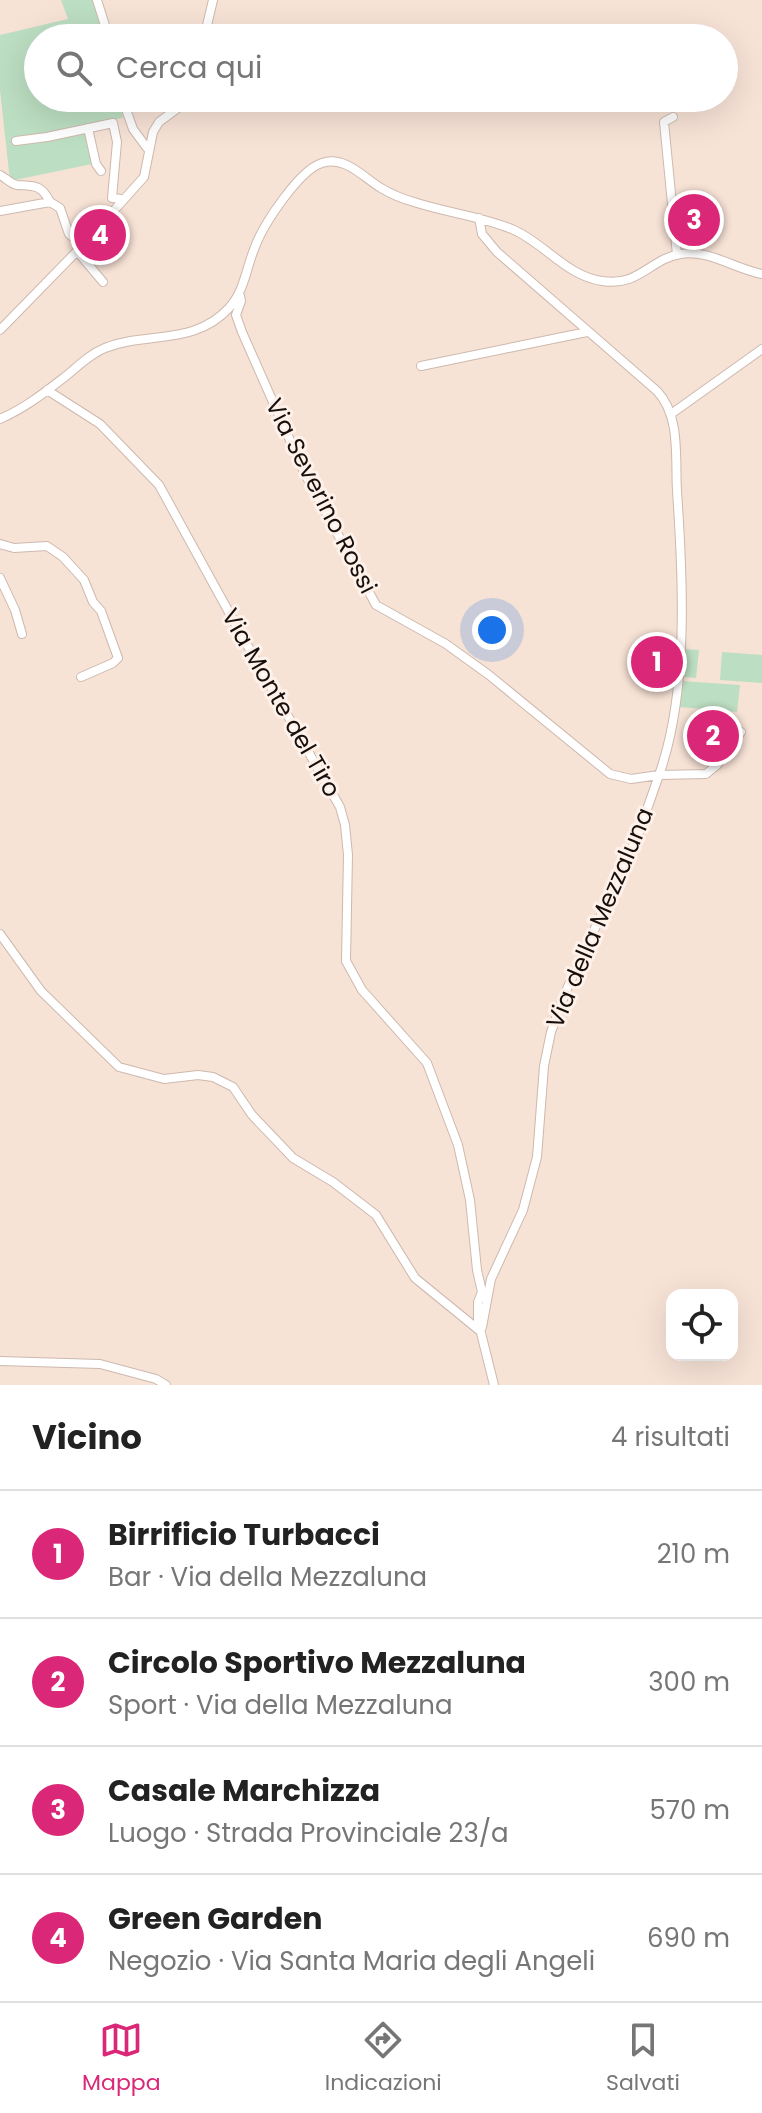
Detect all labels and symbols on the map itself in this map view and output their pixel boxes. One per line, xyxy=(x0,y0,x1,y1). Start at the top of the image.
pin: 3 xyxy=(668,190,720,250)
pin: 4 xyxy=(74,205,126,265)
street label: Via Severino Rossi xyxy=(258,393,385,599)
street label: Via Monte del Tiro xyxy=(214,602,349,803)
your location xyxy=(472,610,512,650)
pin: 1 xyxy=(631,632,683,692)
pin: 2 xyxy=(687,706,739,766)
street label: Via della Mezzaluna xyxy=(538,802,661,1033)

